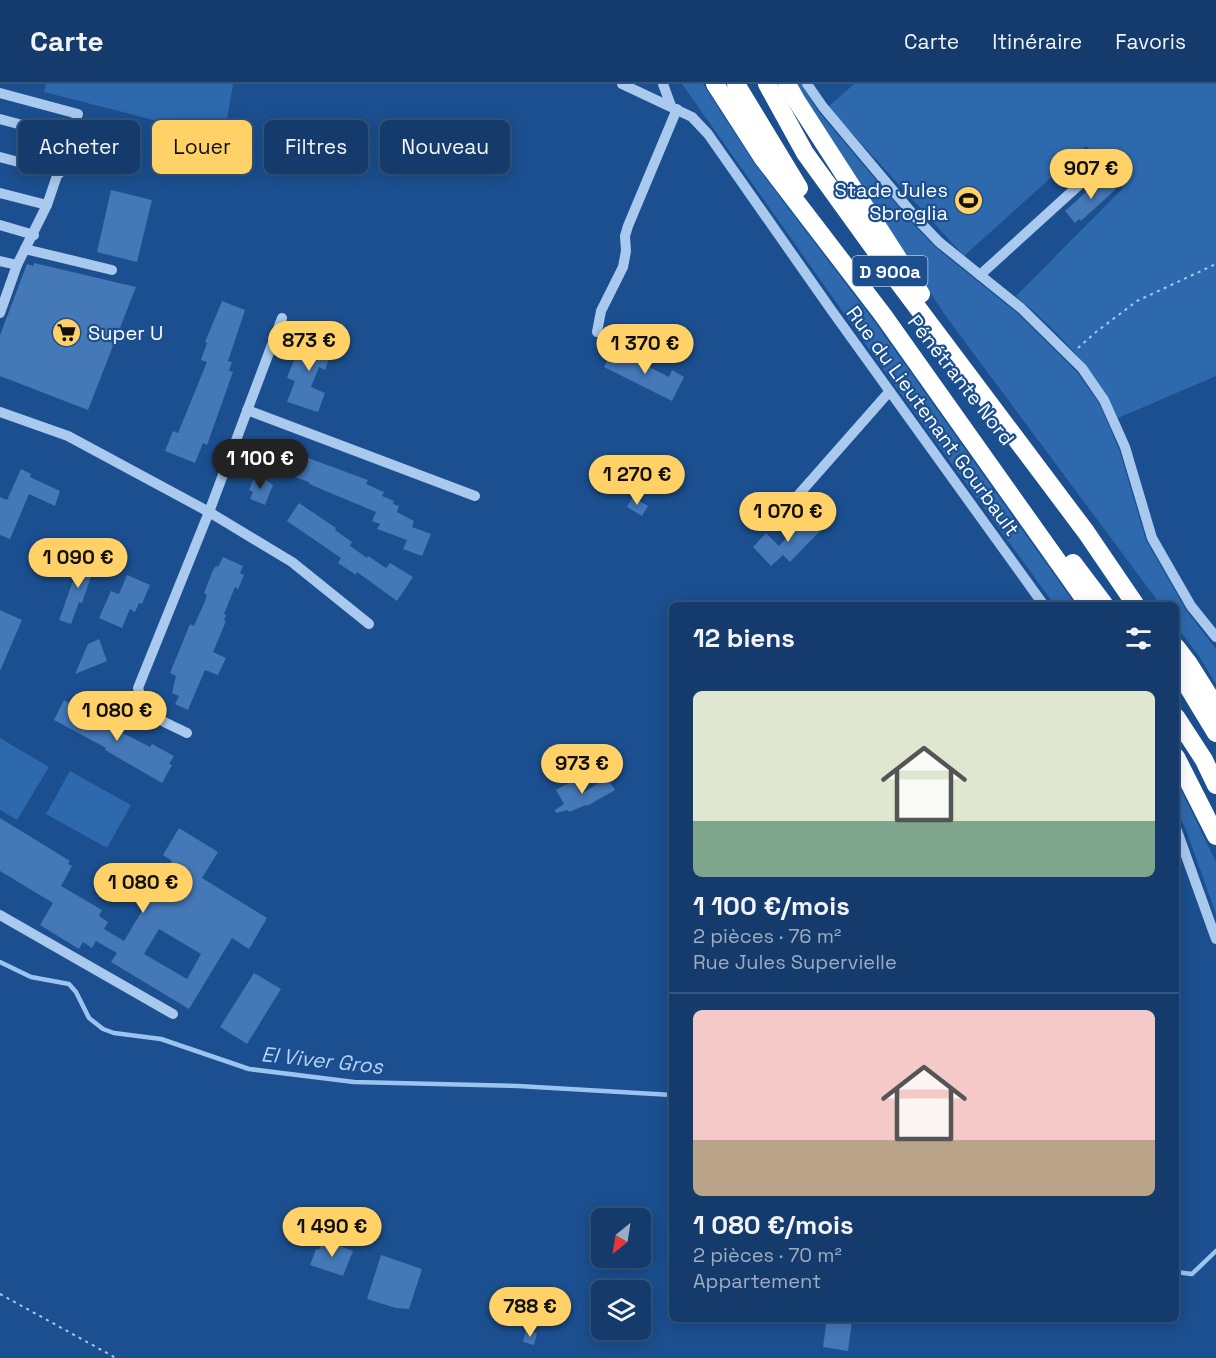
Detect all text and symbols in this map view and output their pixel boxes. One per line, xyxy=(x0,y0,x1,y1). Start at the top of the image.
text: Carte xyxy=(30,23,104,59)
text: Carte xyxy=(904,28,959,55)
text: Itinéraire xyxy=(992,28,1082,55)
text: Favoris xyxy=(1115,28,1186,55)
chip: Acheter xyxy=(18,120,140,174)
chip: Louer xyxy=(152,120,252,174)
chip: Filtres xyxy=(264,120,368,174)
chip: Nouveau xyxy=(380,120,510,174)
pin: 907 € xyxy=(1049,149,1133,200)
text: 907 € xyxy=(1064,155,1118,181)
place label: Stade Jules Sbroglia xyxy=(835,177,948,226)
sports icon: Stade Jules Sbroglia xyxy=(953,185,985,217)
road number: D 900a xyxy=(852,256,928,286)
street label: Rue du Lieutenant Gourbault xyxy=(841,301,1025,541)
street label: Pénétrante Nord xyxy=(902,309,1020,451)
supermarket icon: Super U xyxy=(51,317,83,349)
place label: Super U xyxy=(88,320,163,346)
pin: 873 € xyxy=(267,321,351,372)
pin: 1 370 € xyxy=(590,324,700,375)
text: 873 € xyxy=(282,327,336,353)
text: 1 370 € xyxy=(611,330,679,356)
pin: 1 100 € xyxy=(205,439,315,490)
text: 1 100 € xyxy=(226,445,294,471)
pin: 1 270 € xyxy=(582,455,692,506)
text: 1 270 € xyxy=(603,461,671,487)
pin: 1 070 € xyxy=(733,492,843,543)
text: 1 070 € xyxy=(753,498,823,524)
pin: 1 090 € xyxy=(23,538,133,589)
text: 1 090 € xyxy=(42,544,114,570)
text: 12 biens xyxy=(693,621,795,655)
icon: filters xyxy=(1122,622,1155,655)
pin: 1 080 € xyxy=(62,691,172,742)
text: 1 080 € xyxy=(82,697,152,723)
icon: home xyxy=(870,730,978,838)
pin: 973 € xyxy=(540,744,624,795)
text: 973 € xyxy=(555,750,609,776)
pin: 1 080 € xyxy=(88,863,198,914)
text: 1 080 € xyxy=(108,869,178,895)
text: 1 100 €/mois xyxy=(693,889,850,923)
text: 2 pièces · 76 m² xyxy=(693,923,841,949)
text: Rue Jules Supervielle xyxy=(693,949,897,975)
water label: El Viver Gros xyxy=(260,1040,385,1080)
icon: home xyxy=(870,1049,978,1157)
pin: 1 490 € xyxy=(277,1207,387,1258)
north arrow xyxy=(591,1208,651,1268)
map controls xyxy=(591,1208,651,1340)
text: 1 080 €/mois xyxy=(693,1208,854,1242)
text: 1 490 € xyxy=(297,1213,367,1239)
text: 2 pièces · 70 m² xyxy=(693,1242,842,1268)
text: Appartement xyxy=(693,1268,821,1294)
button: layers xyxy=(591,1280,651,1340)
pin: 788 € xyxy=(488,1287,572,1338)
text: 788 € xyxy=(503,1293,557,1319)

